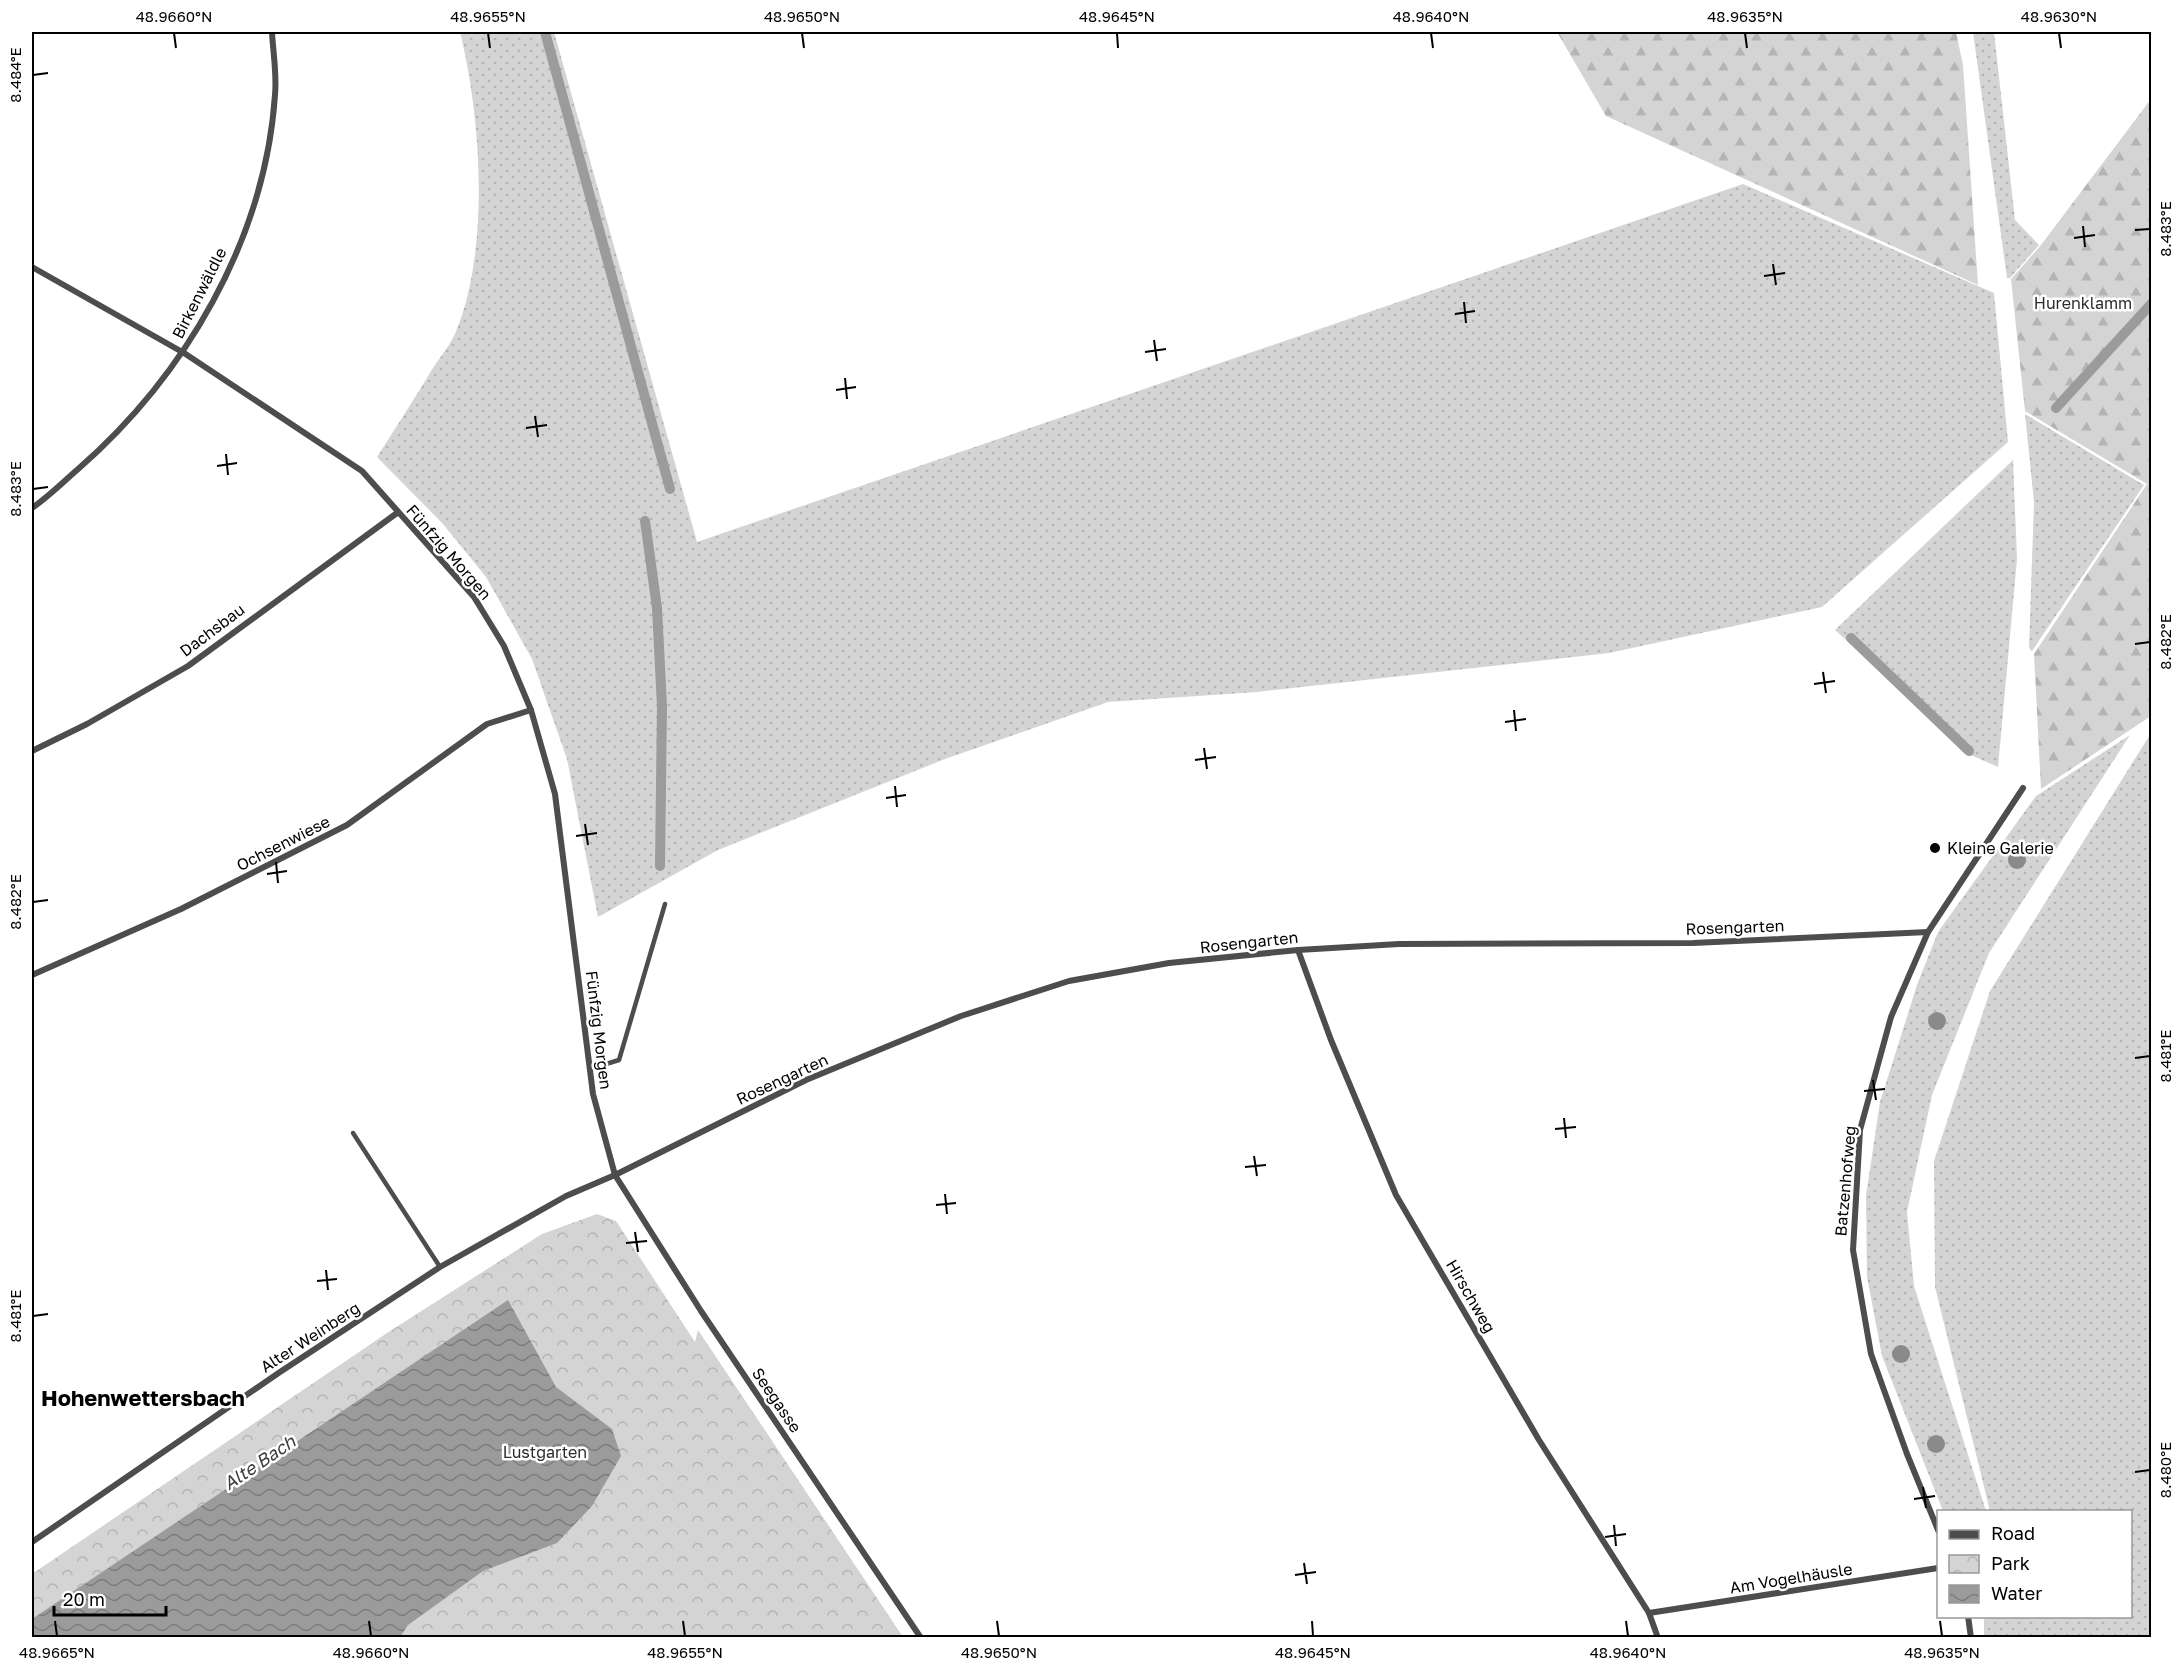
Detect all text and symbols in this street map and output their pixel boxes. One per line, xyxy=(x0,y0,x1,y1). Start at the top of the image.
text: 48.9660°N xyxy=(136,7,212,25)
text: 48.9655°N xyxy=(450,7,526,25)
text: 48.9650°N xyxy=(764,7,840,25)
text: 48.9645°N xyxy=(1079,7,1155,25)
text: 48.9640°N xyxy=(1393,7,1469,25)
text: 48.9635°N xyxy=(1707,7,1783,25)
text: 48.9630°N xyxy=(2021,7,2097,25)
text: 8.484°E xyxy=(6,47,24,103)
text: 8.483°E xyxy=(2156,201,2174,257)
street label: Birkenwäldle xyxy=(167,244,231,342)
park label: Hurenklamm xyxy=(2034,293,2132,313)
text: 8.483°E xyxy=(6,461,24,517)
street label: Fünfzig Morgen xyxy=(402,500,496,604)
street label: Dachsbau xyxy=(176,599,248,661)
text: 8.482°E xyxy=(2156,614,2174,670)
street label: Ochsenwiese xyxy=(233,811,333,875)
place label: Kleine Galerie xyxy=(1947,838,2054,858)
marker: Kleine Galerie xyxy=(1928,841,1942,855)
text: 8.482°E xyxy=(6,874,24,930)
street label: Rosengarten xyxy=(1685,915,1785,939)
street label: Rosengarten xyxy=(1199,927,1299,957)
street label: Fünfzig Morgen xyxy=(582,969,616,1091)
text: 8.481°E xyxy=(2156,1029,2174,1083)
street label: Rosengarten xyxy=(733,1049,831,1109)
street label: Batzenhofweg xyxy=(1830,1125,1860,1237)
street label: Hirschweg xyxy=(1442,1256,1500,1336)
text: 8.481°E xyxy=(6,1289,24,1343)
street label: Alter Weinberg xyxy=(257,1297,363,1377)
street label: Seegasse xyxy=(748,1364,806,1436)
district label: Hohenwettersbach xyxy=(41,1384,245,1411)
water label: Alte Bach xyxy=(219,1429,300,1494)
park label: Lustgarten xyxy=(503,1442,587,1462)
text: 8.480°E xyxy=(2156,1442,2174,1498)
legend xyxy=(1937,1510,2132,1618)
text: Road xyxy=(1991,1522,2035,1544)
text: Park xyxy=(1991,1552,2030,1574)
street label: Am Vogelhäusle xyxy=(1728,1558,1854,1598)
scale bar xyxy=(54,1579,166,1617)
text: Water xyxy=(1991,1582,2042,1604)
text: 20 m xyxy=(63,1588,105,1610)
text: 48.9665°N xyxy=(19,1643,95,1661)
text: 48.9660°N xyxy=(333,1643,409,1661)
text: 48.9655°N xyxy=(647,1643,723,1661)
text: 48.9650°N xyxy=(961,1643,1037,1661)
text: 48.9645°N xyxy=(1275,1643,1351,1661)
text: 48.9640°N xyxy=(1590,1643,1666,1661)
text: 48.9635°N xyxy=(1904,1643,1980,1661)

